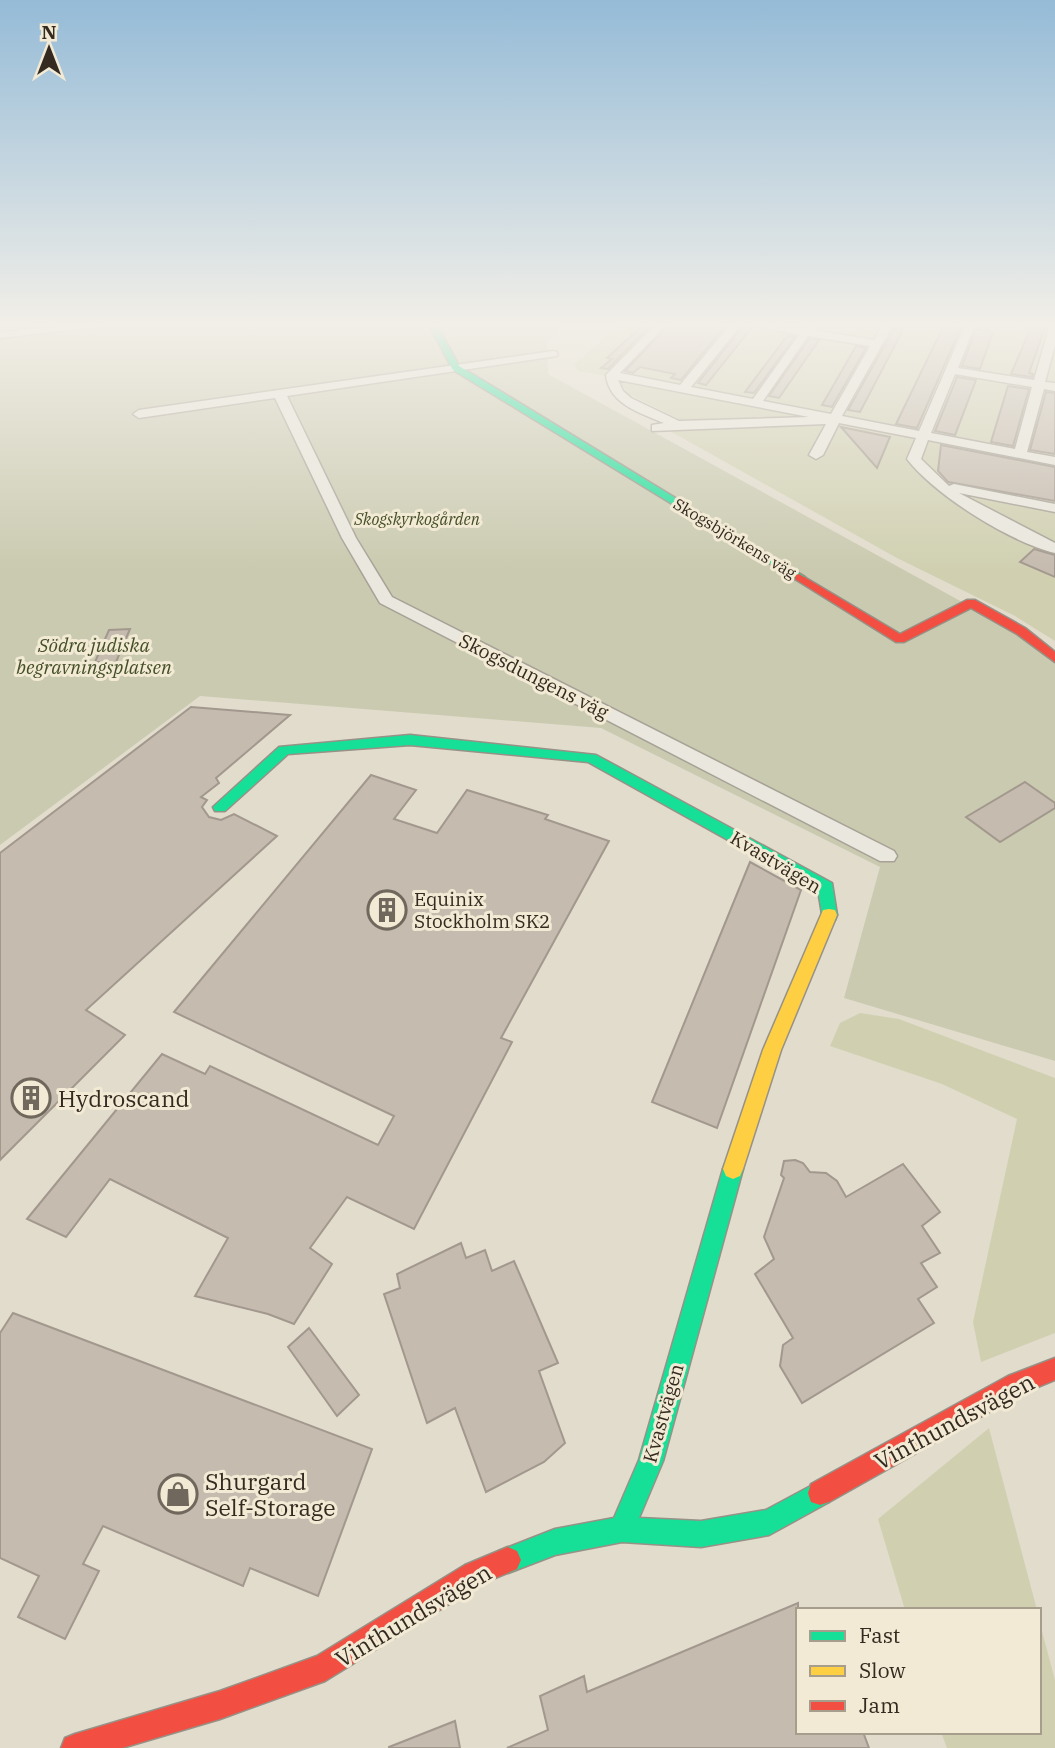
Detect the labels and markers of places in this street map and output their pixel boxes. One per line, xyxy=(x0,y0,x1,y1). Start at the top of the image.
place label: Equinix Stockholm SK2 xyxy=(414,887,550,933)
building icon: Equinix Stockholm SK2 xyxy=(366,889,408,931)
building icon: Hydroscand xyxy=(10,1077,52,1119)
place label: Hydroscand xyxy=(58,1083,190,1113)
place label: Shurgard Self-Storage xyxy=(205,1466,336,1522)
shop icon: Shurgard Self-Storage xyxy=(157,1473,199,1515)

